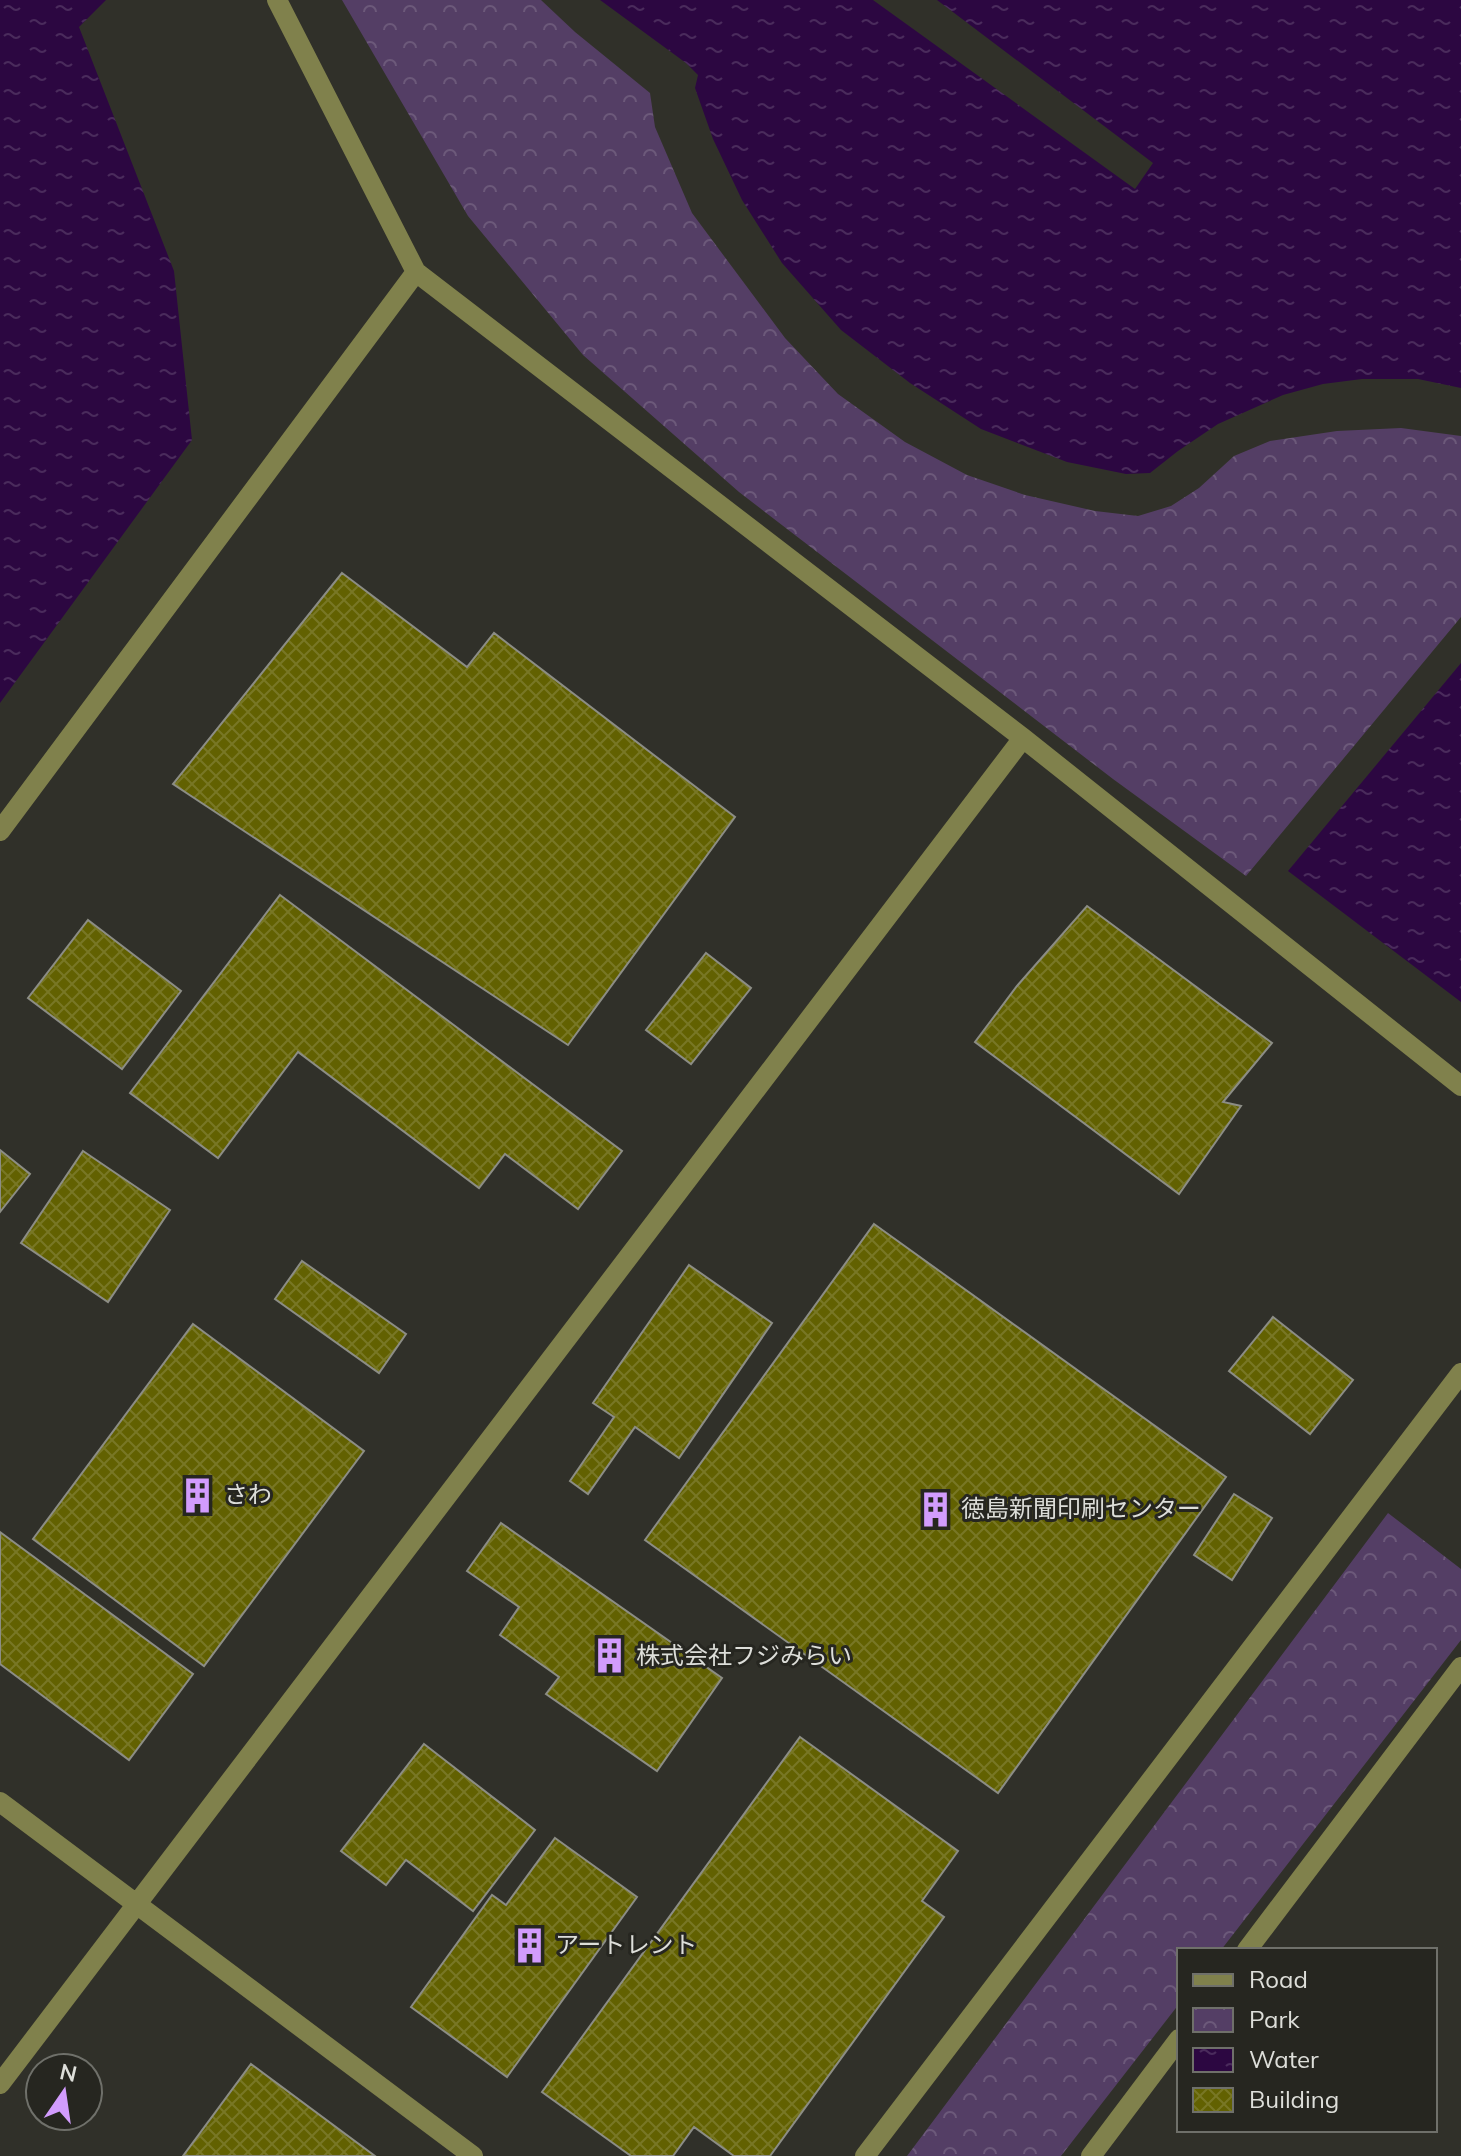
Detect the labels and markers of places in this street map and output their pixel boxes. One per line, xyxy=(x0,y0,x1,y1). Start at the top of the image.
building icon: さわ xyxy=(179,1476,217,1514)
place label: さわ xyxy=(224,1479,272,1509)
building icon: 徳島新聞印刷センター xyxy=(916,1490,954,1528)
place label: 徳島新聞印刷センター xyxy=(961,1493,1201,1523)
building icon: 株式会社フジみらい xyxy=(591,1637,629,1675)
place label: 株式会社フジみらい xyxy=(636,1640,852,1670)
building icon: アートレント xyxy=(510,1926,548,1964)
place label: アートレント xyxy=(555,1929,698,1959)

